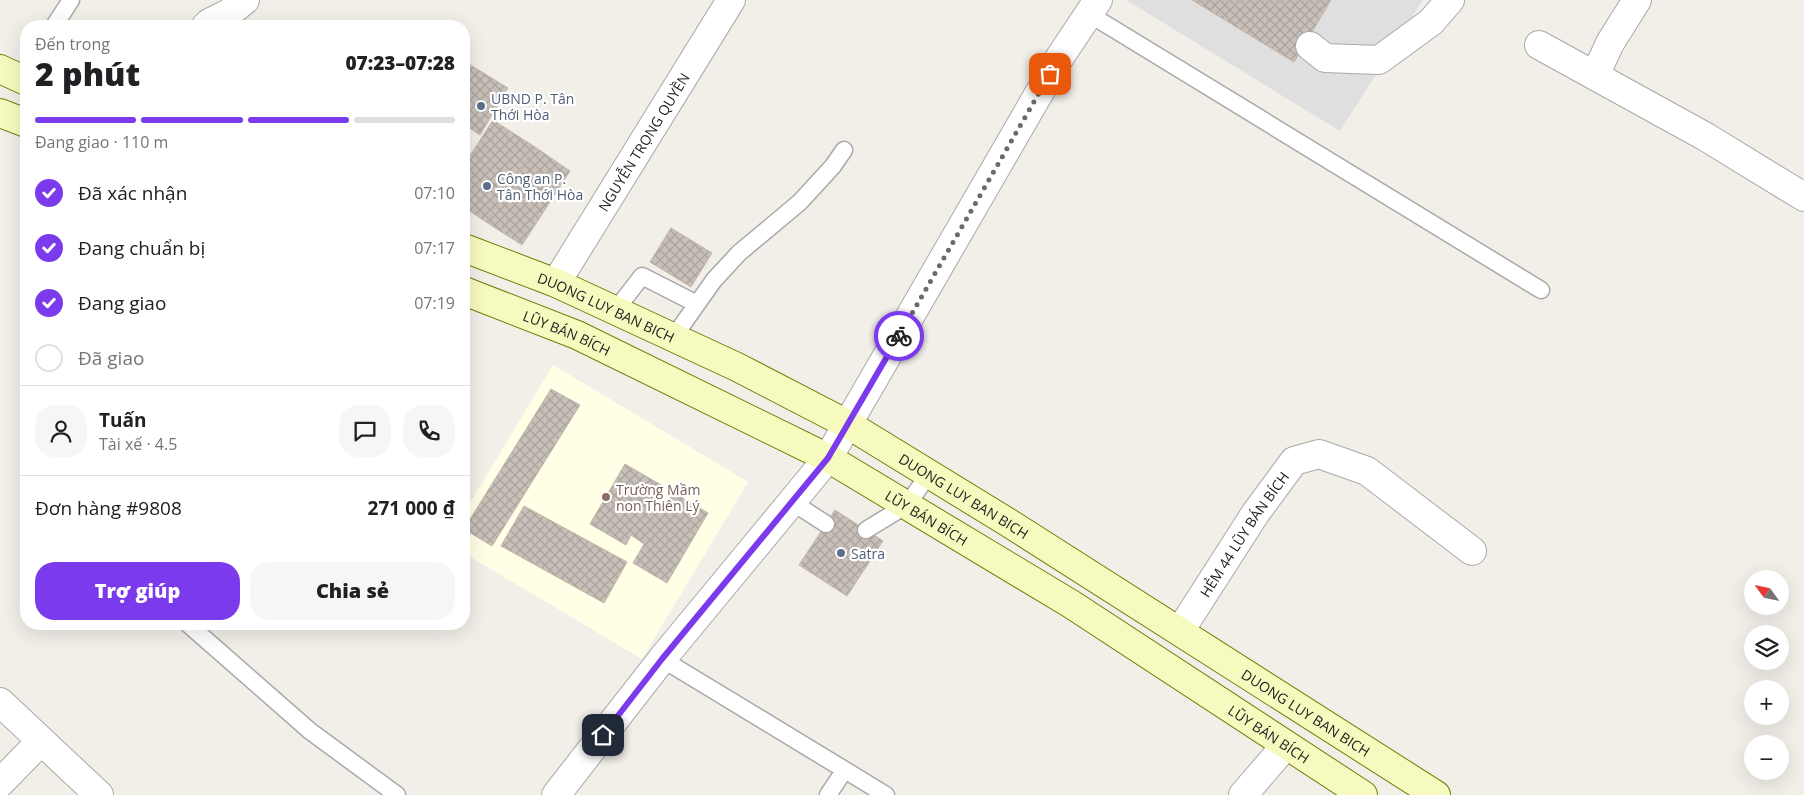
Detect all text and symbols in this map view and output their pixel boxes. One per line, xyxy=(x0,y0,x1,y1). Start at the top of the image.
text: Đến trong xyxy=(35,33,110,55)
text: 07:23–07:28 xyxy=(345,50,455,76)
text: 2 phút xyxy=(35,52,140,95)
pin xyxy=(1029,53,1071,95)
icon: bag xyxy=(1036,60,1064,88)
street label: NGUYỄN TRỌNG QUYỀN xyxy=(593,69,693,215)
place label: UBND P. Tân Thới Hòa xyxy=(491,89,574,124)
marker: UBND P. Tân Thới Hòa xyxy=(475,100,487,112)
text: Đang giao · 110 m xyxy=(35,131,168,153)
place label: Công an P. Tân Thới Hòa xyxy=(497,169,583,204)
icon: check xyxy=(35,179,63,207)
text: Đã xác nhận xyxy=(78,180,187,206)
marker: Công an P. Tân Thới Hòa xyxy=(481,180,493,192)
text: 07:10 xyxy=(414,182,455,204)
icon: check xyxy=(35,234,63,262)
text: Đang chuẩn bị xyxy=(78,235,205,261)
text: 07:17 xyxy=(414,237,455,259)
street label: DUONG LUY BAN BICH xyxy=(535,267,678,346)
icon: check xyxy=(35,289,63,317)
text: Đang giao xyxy=(78,290,166,316)
text: 07:19 xyxy=(414,292,455,314)
street label: LŨY BÁN BÍCH xyxy=(521,306,614,360)
courier xyxy=(874,311,924,361)
icon: bike xyxy=(885,322,913,350)
text: Đã giao xyxy=(78,345,144,371)
button: person xyxy=(35,405,87,457)
button: chat xyxy=(339,405,391,457)
button: phone xyxy=(403,405,455,457)
text: Tuấn xyxy=(99,407,146,433)
text: Tài xế · 4.5 xyxy=(99,433,177,455)
street label: DUONG LUY BAN BICH xyxy=(896,448,1032,543)
street label: HẺM 44 LŨY BÁN BÍCH xyxy=(1195,468,1293,600)
place label: Trường Mầm non Thiên Lý xyxy=(616,480,700,515)
street label: LŨY BÁN BÍCH xyxy=(882,485,972,549)
marker: Trường Mầm non Thiên Lý xyxy=(600,491,612,503)
text: Đơn hàng #9808 xyxy=(35,495,182,521)
text: 271 000 ₫ xyxy=(368,495,455,521)
place label: Satra xyxy=(851,544,885,563)
marker: Satra xyxy=(835,547,847,559)
button: Trợ giúp xyxy=(35,562,240,620)
button: Chia sẻ xyxy=(250,562,455,620)
north arrow xyxy=(1744,570,1789,615)
map controls xyxy=(1744,570,1789,780)
button: layers xyxy=(1744,625,1789,670)
street label: DUONG LUY BAN BICH xyxy=(1238,664,1374,760)
button: + xyxy=(1744,680,1789,725)
street label: LŨY BÁN BÍCH xyxy=(1225,700,1313,767)
pin xyxy=(582,714,624,756)
icon: home xyxy=(589,721,617,749)
button: − xyxy=(1744,735,1789,780)

